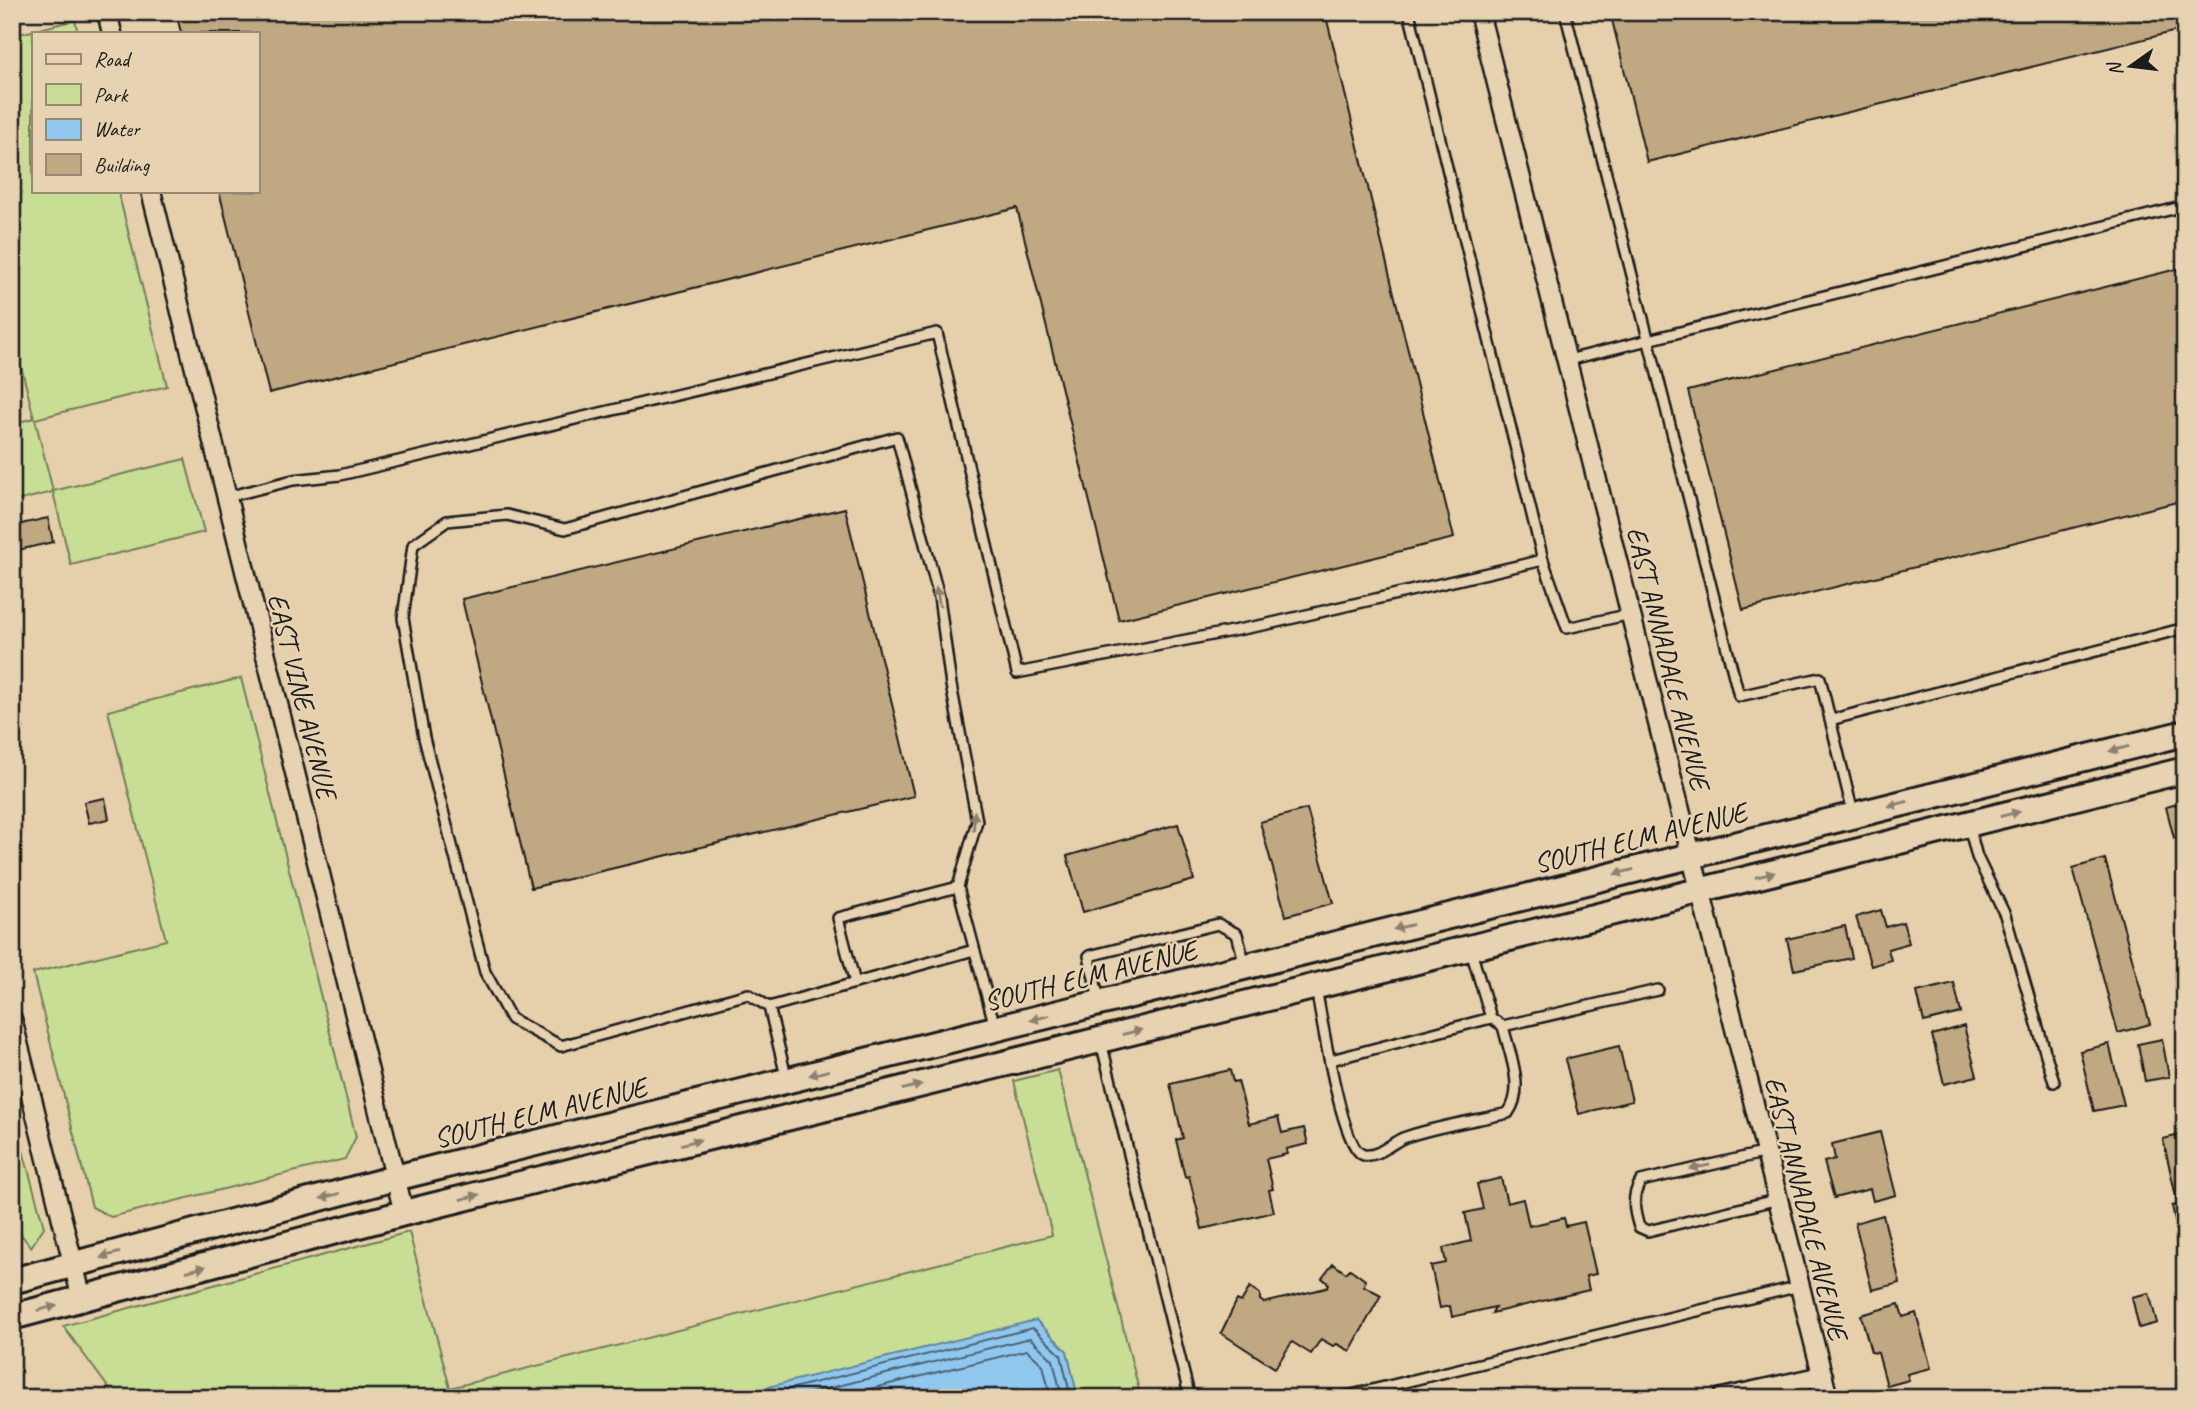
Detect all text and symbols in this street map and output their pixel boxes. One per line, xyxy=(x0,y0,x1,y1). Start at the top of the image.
legend xyxy=(32,32,259,192)
north arrow xyxy=(2096,32,2166,102)
text: Road xyxy=(94,46,133,72)
text: N xyxy=(2102,58,2129,78)
text: Park xyxy=(94,82,129,108)
text: Water xyxy=(94,116,141,142)
text: Building xyxy=(94,152,151,178)
street label: EAST ANNADALE AVENUE xyxy=(1619,523,1719,796)
one-way arrow xyxy=(932,586,943,608)
street label: EAST VINE AVENUE xyxy=(260,590,346,806)
one-way arrow xyxy=(2107,744,2129,755)
street label: SOUTH ELM AVENUE xyxy=(1530,793,1753,881)
one-way arrow xyxy=(1887,799,1909,810)
one-way arrow xyxy=(1999,808,2021,819)
one-way arrow xyxy=(969,810,980,832)
one-way arrow xyxy=(1613,867,1635,878)
one-way arrow xyxy=(1754,869,1776,880)
one-way arrow xyxy=(1392,922,1414,933)
street label: SOUTH ELM AVENUE xyxy=(980,931,1203,1019)
one-way arrow xyxy=(1029,1013,1051,1024)
one-way arrow xyxy=(1121,1026,1143,1037)
street label: SOUTH ELM AVENUE xyxy=(430,1068,653,1156)
one-way arrow xyxy=(808,1068,830,1079)
street label: EAST ANNADALE AVENUE xyxy=(1757,1073,1857,1346)
one-way arrow xyxy=(901,1081,923,1092)
one-way arrow xyxy=(680,1136,702,1147)
one-way arrow xyxy=(1689,1162,1711,1173)
one-way arrow xyxy=(318,1191,340,1202)
one-way arrow xyxy=(459,1191,481,1202)
one-way arrow xyxy=(99,1250,121,1261)
one-way arrow xyxy=(185,1263,207,1274)
one-way arrow xyxy=(36,1302,58,1313)

